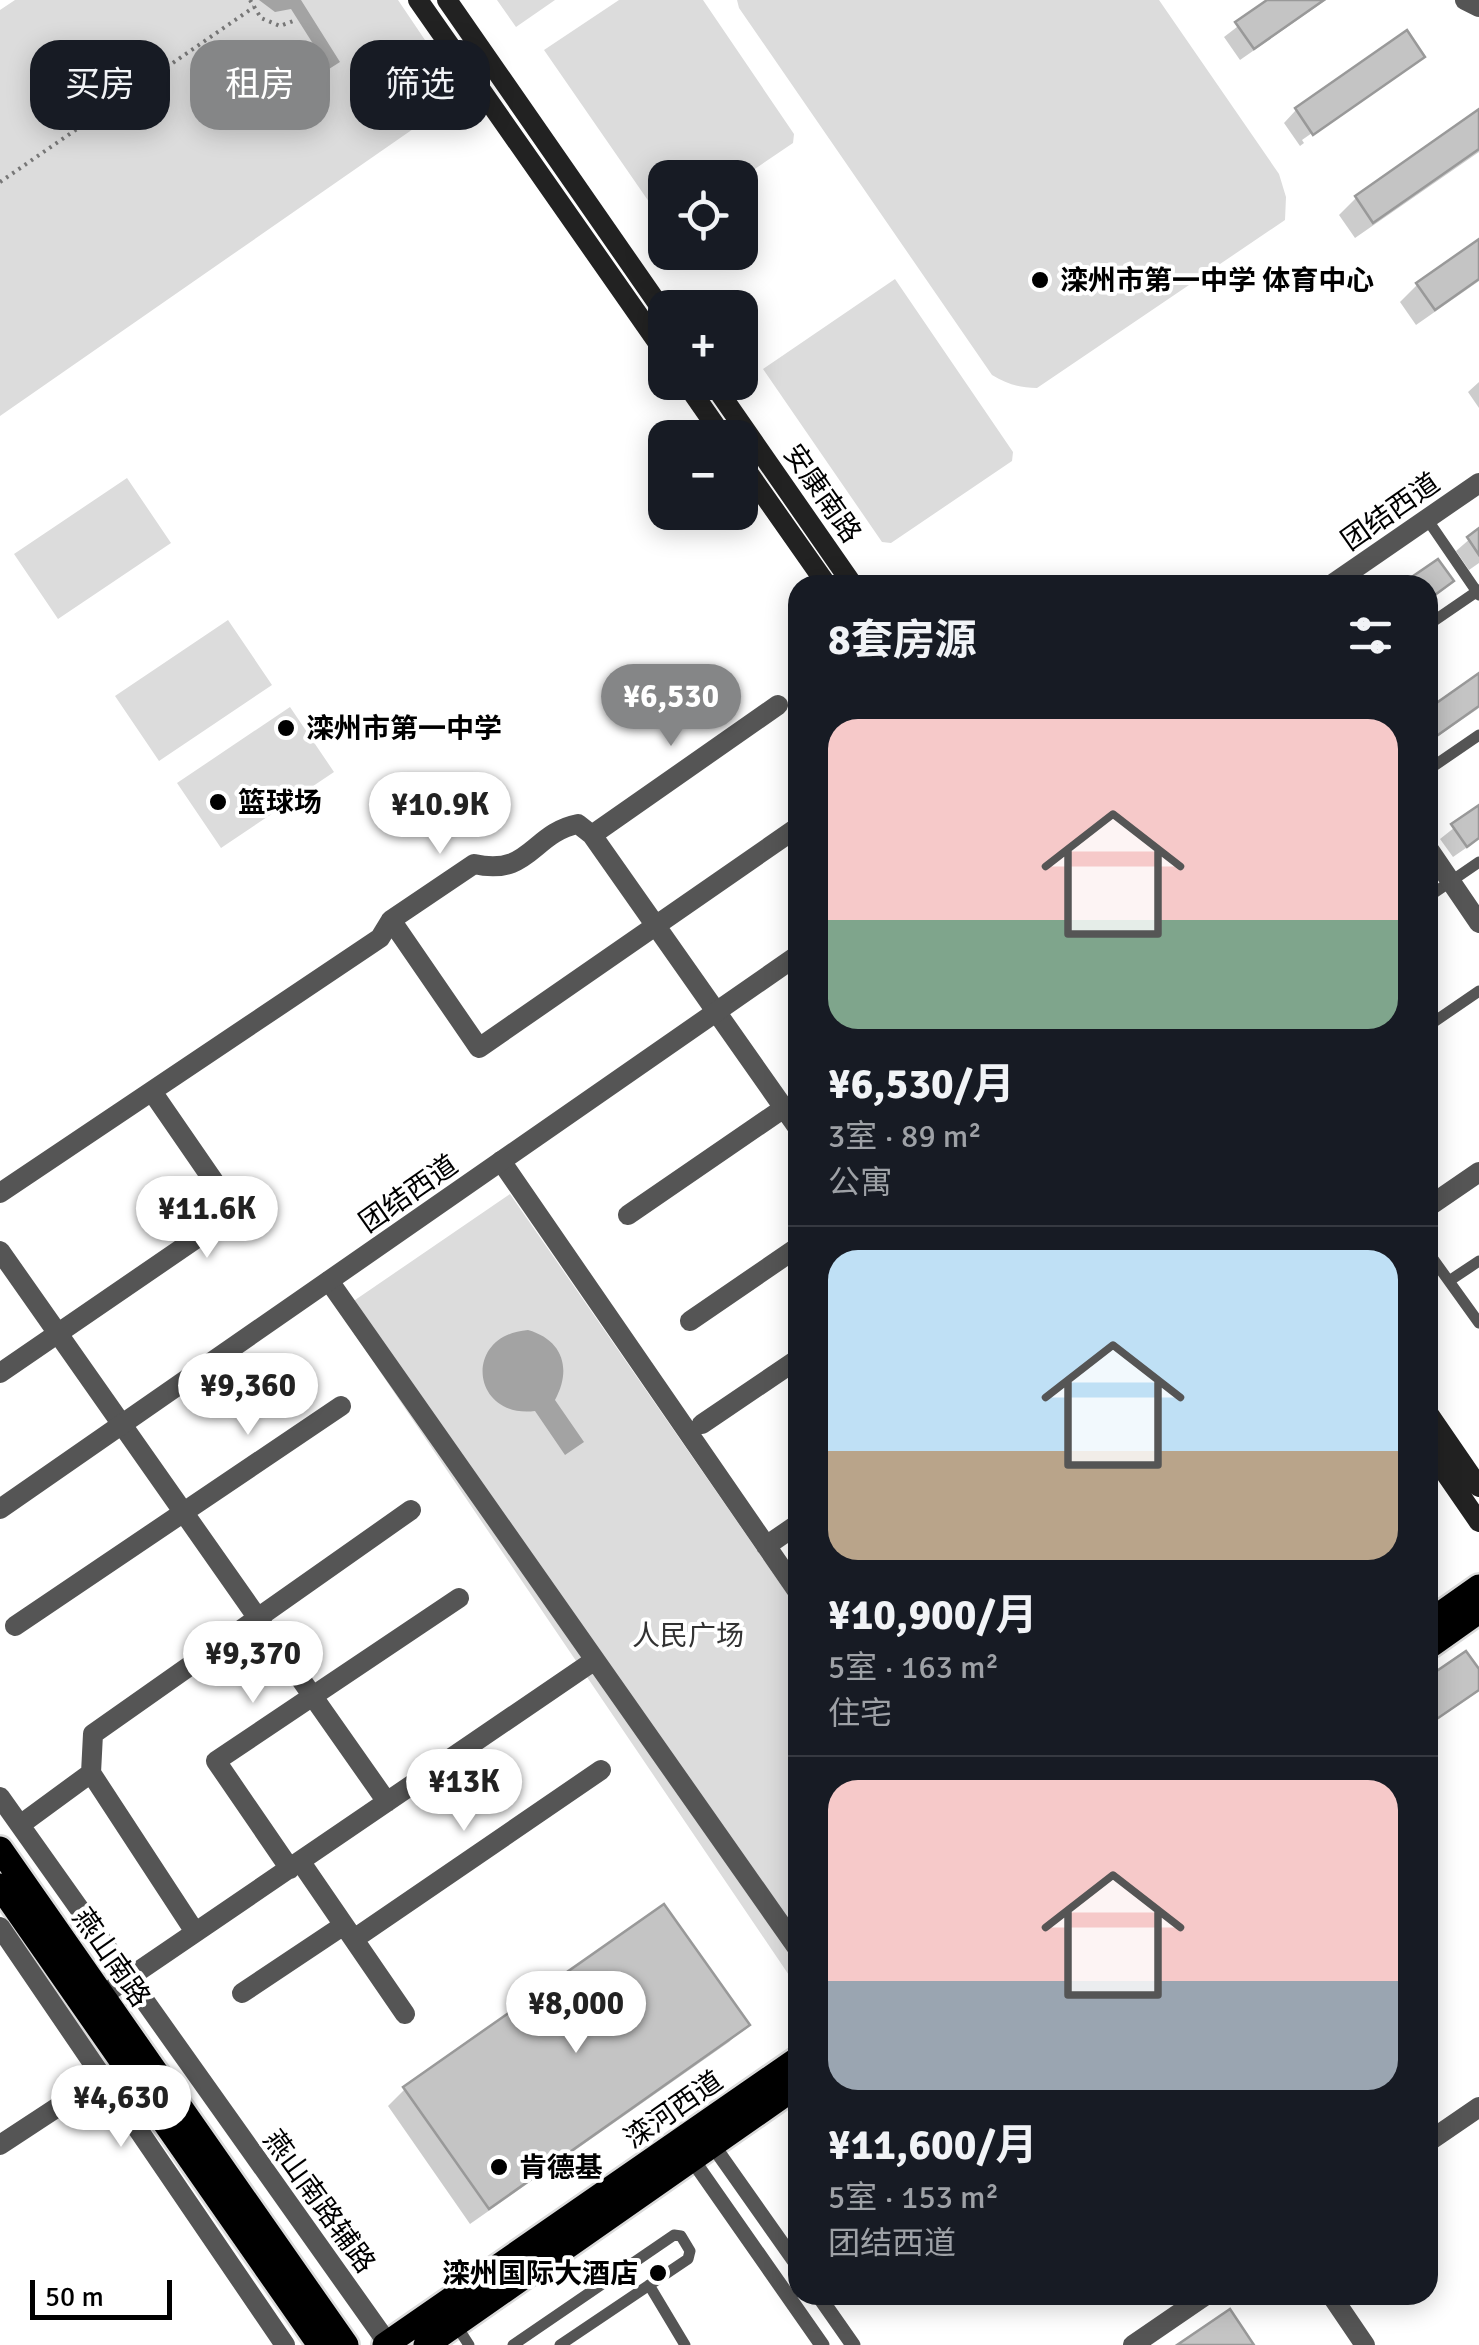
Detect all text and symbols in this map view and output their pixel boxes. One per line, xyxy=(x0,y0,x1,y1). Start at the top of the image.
chip: 买房 xyxy=(30,40,170,130)
chip: 租房 xyxy=(190,40,330,130)
chip: 筛选 xyxy=(350,40,490,130)
map controls xyxy=(648,160,758,530)
button: locate xyxy=(648,160,758,270)
place label: 滦州市第一中学 体育中心 xyxy=(1060,264,1374,298)
marker: 滦州市第一中学 体育中心 xyxy=(1029,269,1051,291)
button: + xyxy=(648,290,758,400)
button: − xyxy=(648,420,758,530)
street label: 安康南路 xyxy=(776,438,868,549)
street label: 团结西道 xyxy=(1335,466,1446,558)
icon: filters xyxy=(1343,608,1398,663)
text: 8套房源 xyxy=(828,615,977,666)
pin: ¥6,530 xyxy=(590,664,752,749)
text: ¥6,530 xyxy=(623,677,719,716)
place label: 滦州市第一中学 xyxy=(306,712,502,746)
marker: 滦州市第一中学 xyxy=(275,717,297,739)
pin: ¥10.9K xyxy=(359,772,521,857)
icon: home xyxy=(1023,784,1203,964)
text: ¥10.9K xyxy=(391,785,489,824)
place label: 篮球场 xyxy=(238,786,322,820)
marker: 篮球场 xyxy=(207,791,229,813)
text: ¥6,530/月 xyxy=(828,1059,1015,1110)
text: 3室 · 89 m² xyxy=(828,1117,982,1156)
street label: 团结西道 xyxy=(353,1148,464,1240)
text: 公寓 xyxy=(828,1163,892,1202)
pin: ¥11.6K xyxy=(126,1176,288,1261)
text: ¥11.6K xyxy=(158,1189,256,1228)
icon: home xyxy=(1023,1315,1203,1495)
pin: ¥9,360 xyxy=(167,1353,329,1438)
text: ¥9,360 xyxy=(200,1366,296,1405)
text: ¥10,900/月 xyxy=(828,1590,1037,1641)
park label: 人民广场 xyxy=(632,1619,744,1653)
pin: ¥9,370 xyxy=(172,1621,334,1706)
text: ¥9,370 xyxy=(205,1634,301,1673)
text: 5室 · 163 m² xyxy=(828,1648,999,1687)
text: 住宅 xyxy=(828,1694,892,1733)
pin: ¥13K xyxy=(405,1749,523,1834)
text: ¥13K xyxy=(428,1762,500,1801)
icon: home xyxy=(1023,1845,1203,2025)
street label: 燕山南路 xyxy=(65,1902,157,2013)
pin: ¥8,000 xyxy=(495,1971,657,2056)
text: ¥8,000 xyxy=(528,1984,624,2023)
street label: 滦河西道 xyxy=(618,2064,729,2156)
pin: ¥4,630 xyxy=(40,2065,202,2150)
text: ¥4,630 xyxy=(73,2078,169,2117)
text: ¥11,600/月 xyxy=(828,2120,1037,2171)
street label: 燕山南路辅路 xyxy=(256,2124,382,2280)
place label: 肯德基 xyxy=(519,2151,603,2185)
marker: 肯德基 xyxy=(488,2156,510,2178)
text: 5室 · 153 m² xyxy=(828,2178,999,2217)
text: 团结西道 xyxy=(828,2224,956,2263)
place label: 滦州国际大酒店 xyxy=(442,2257,638,2291)
marker: 滦州国际大酒店 xyxy=(647,2262,669,2284)
scale bar xyxy=(30,2275,172,2320)
text: 50 m xyxy=(45,2280,104,2314)

